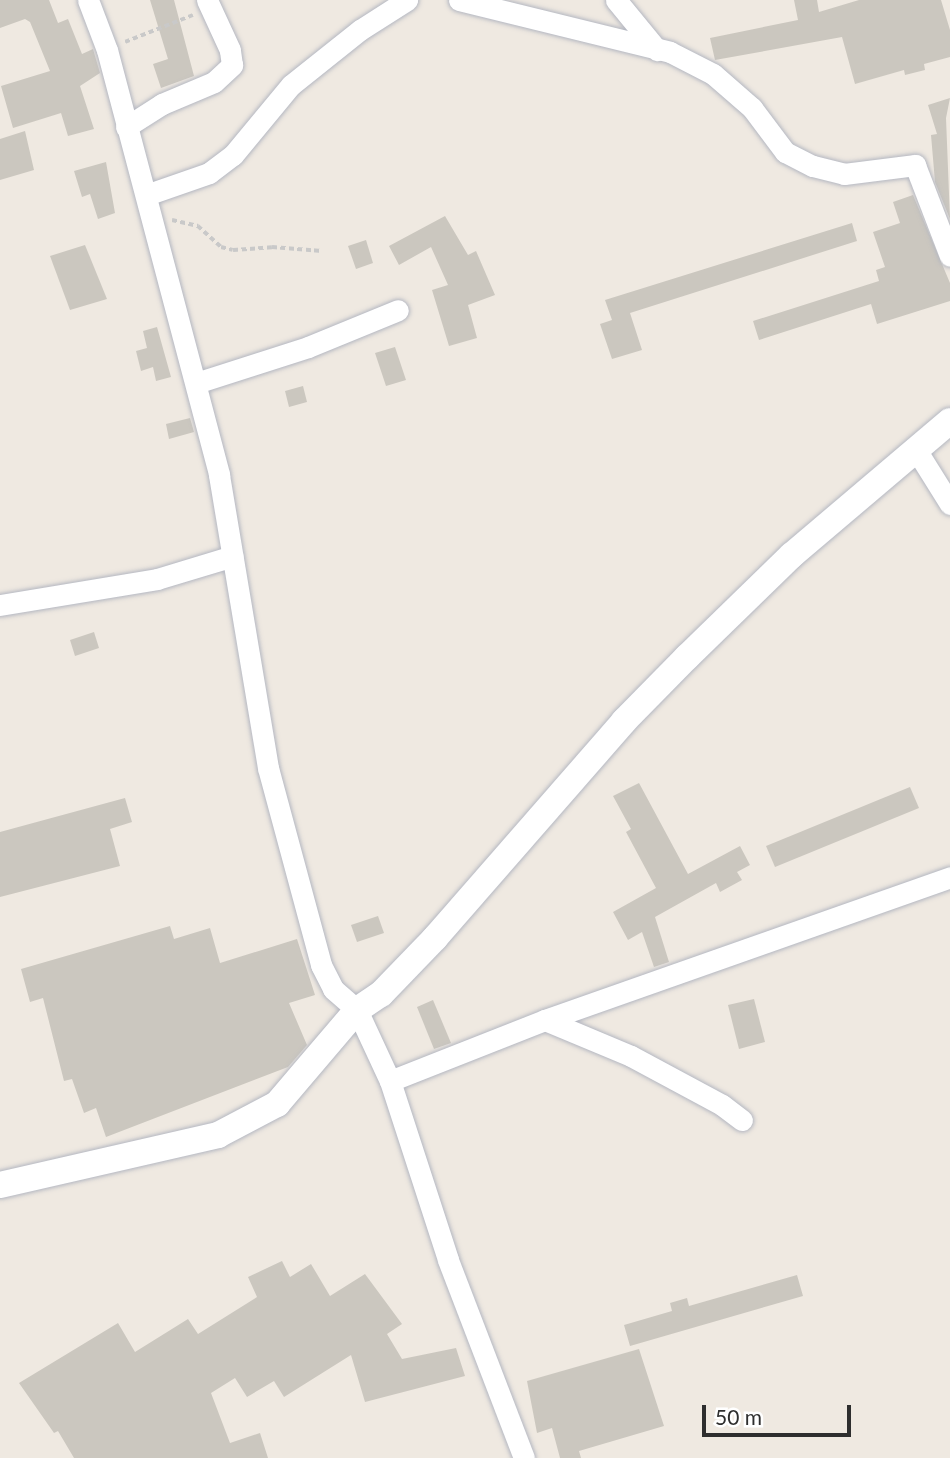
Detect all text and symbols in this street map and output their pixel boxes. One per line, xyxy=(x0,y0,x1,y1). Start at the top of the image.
scale bar xyxy=(705,1392,854,1436)
text: 50 m xyxy=(715,1404,762,1429)

